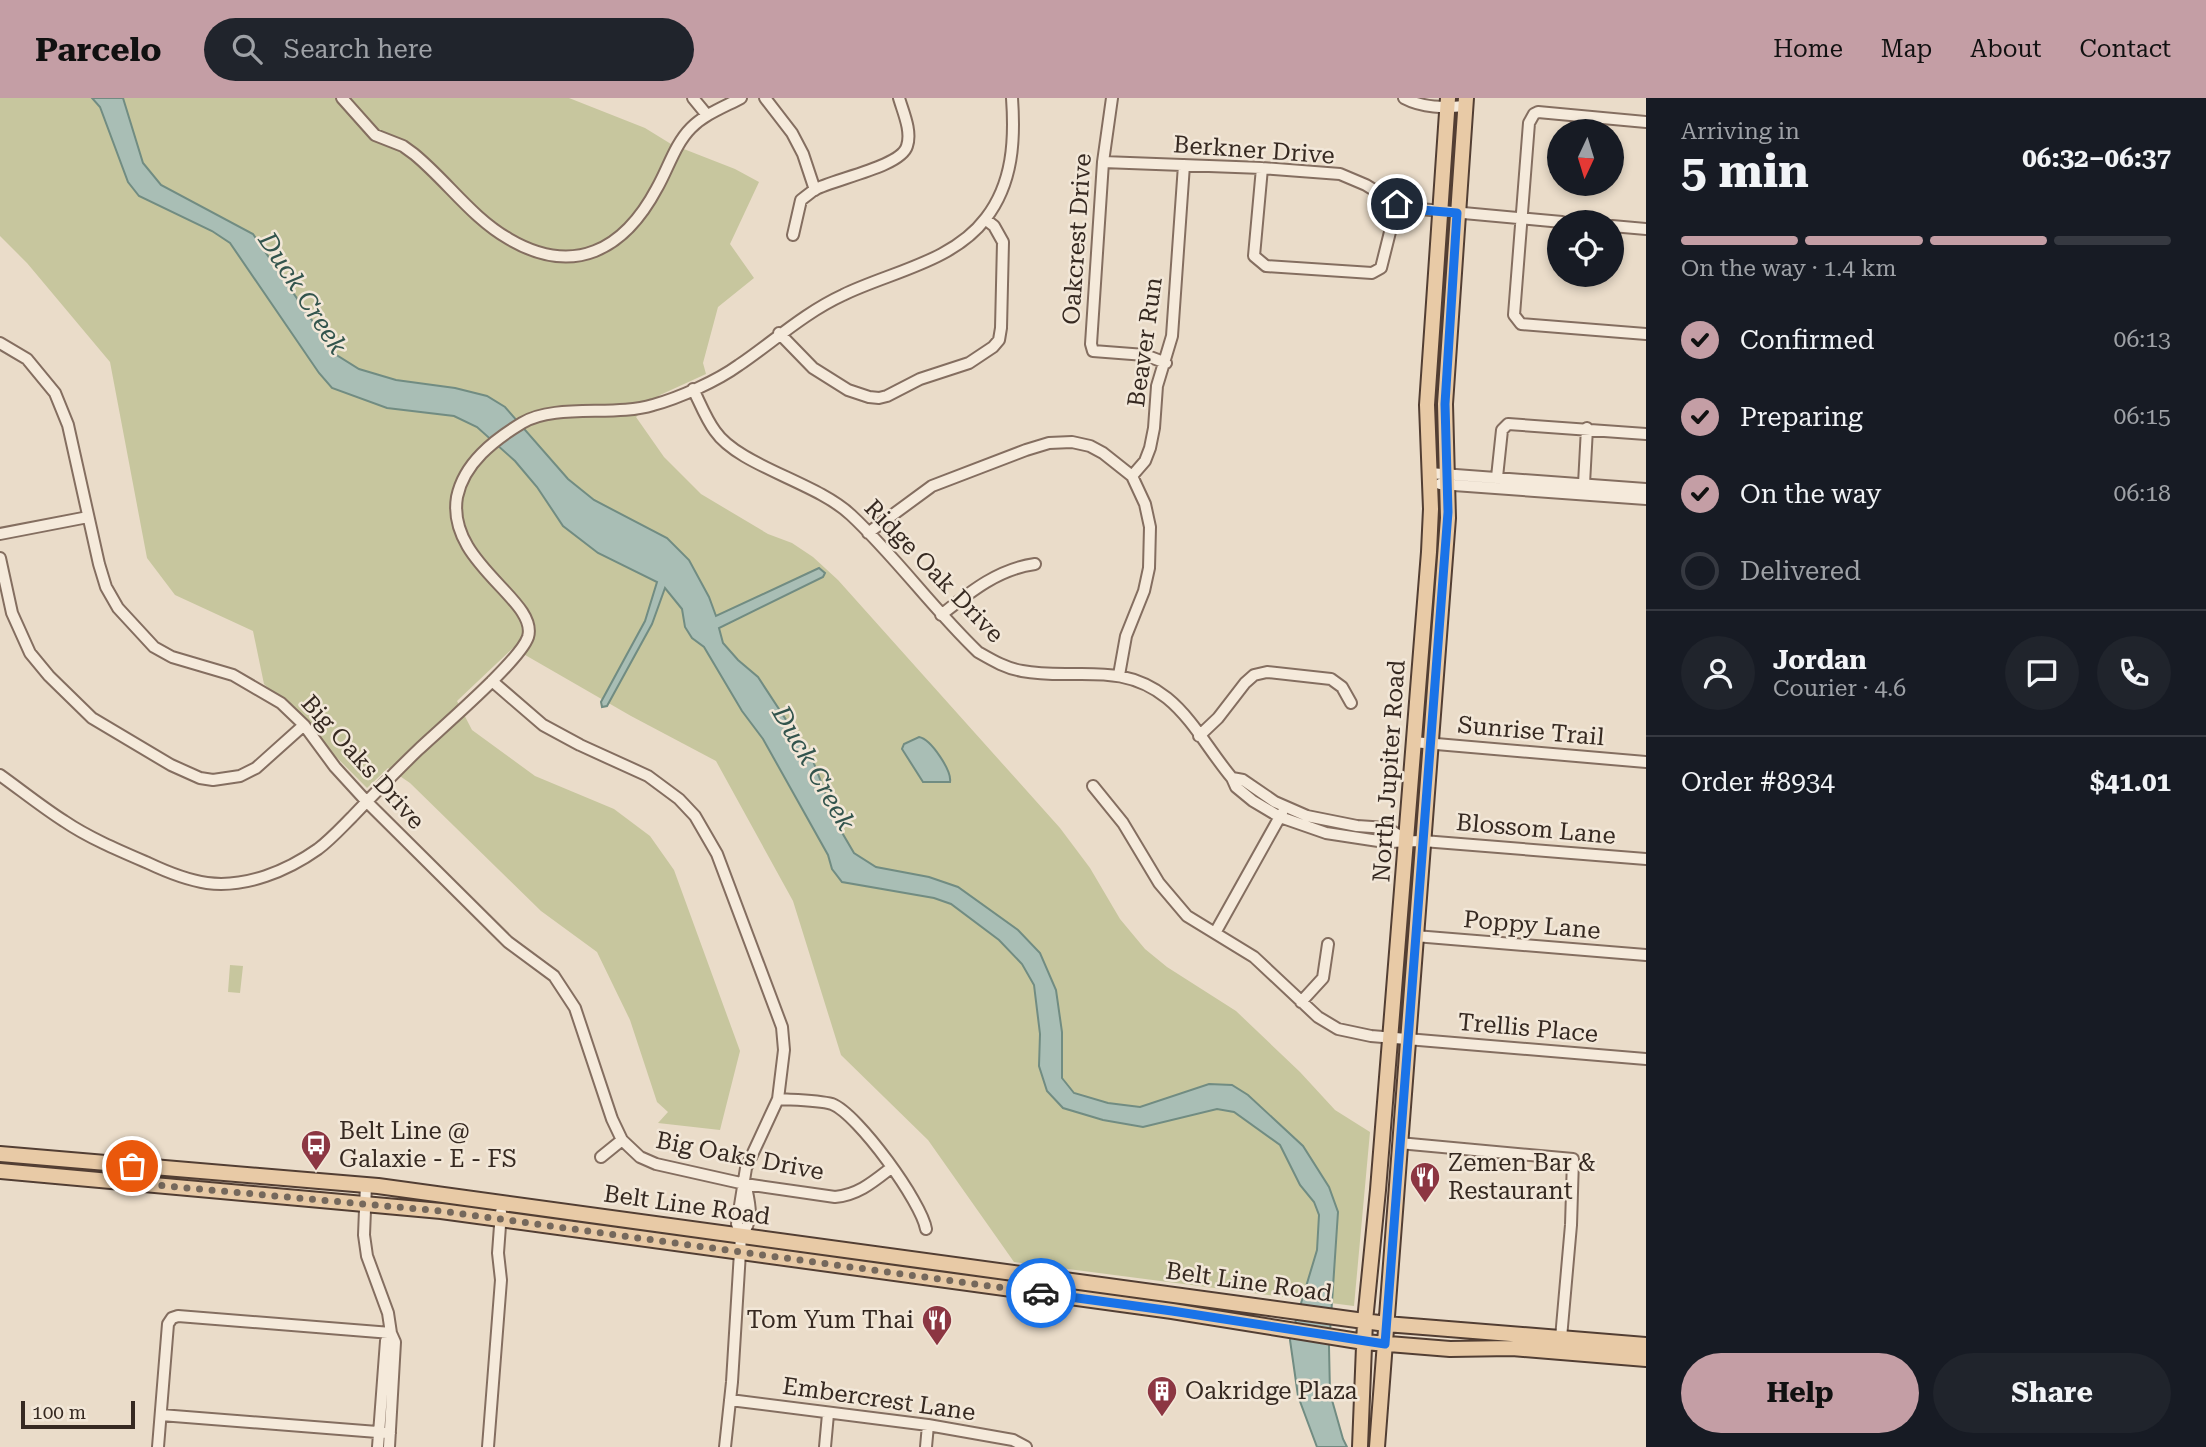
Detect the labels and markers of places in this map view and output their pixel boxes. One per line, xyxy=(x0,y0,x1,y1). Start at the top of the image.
pin xyxy=(1367,174,1427,234)
place label: Belt Line @ Galaxie - E - FS xyxy=(339,1117,517,1173)
bus stop icon: Belt Line @ Galaxie - E - FS xyxy=(299,1128,333,1172)
pin xyxy=(102,1136,162,1196)
place label: Zemen Bar & Restaurant xyxy=(1448,1149,1596,1205)
restaurant icon: Zemen Bar & Restaurant xyxy=(1408,1160,1442,1204)
restaurant icon: Tom Yum Thai xyxy=(920,1303,954,1347)
place label: Tom Yum Thai xyxy=(746,1306,914,1334)
building icon: Oakridge Plaza xyxy=(1145,1374,1179,1418)
place label: Oakridge Plaza xyxy=(1185,1377,1357,1405)

